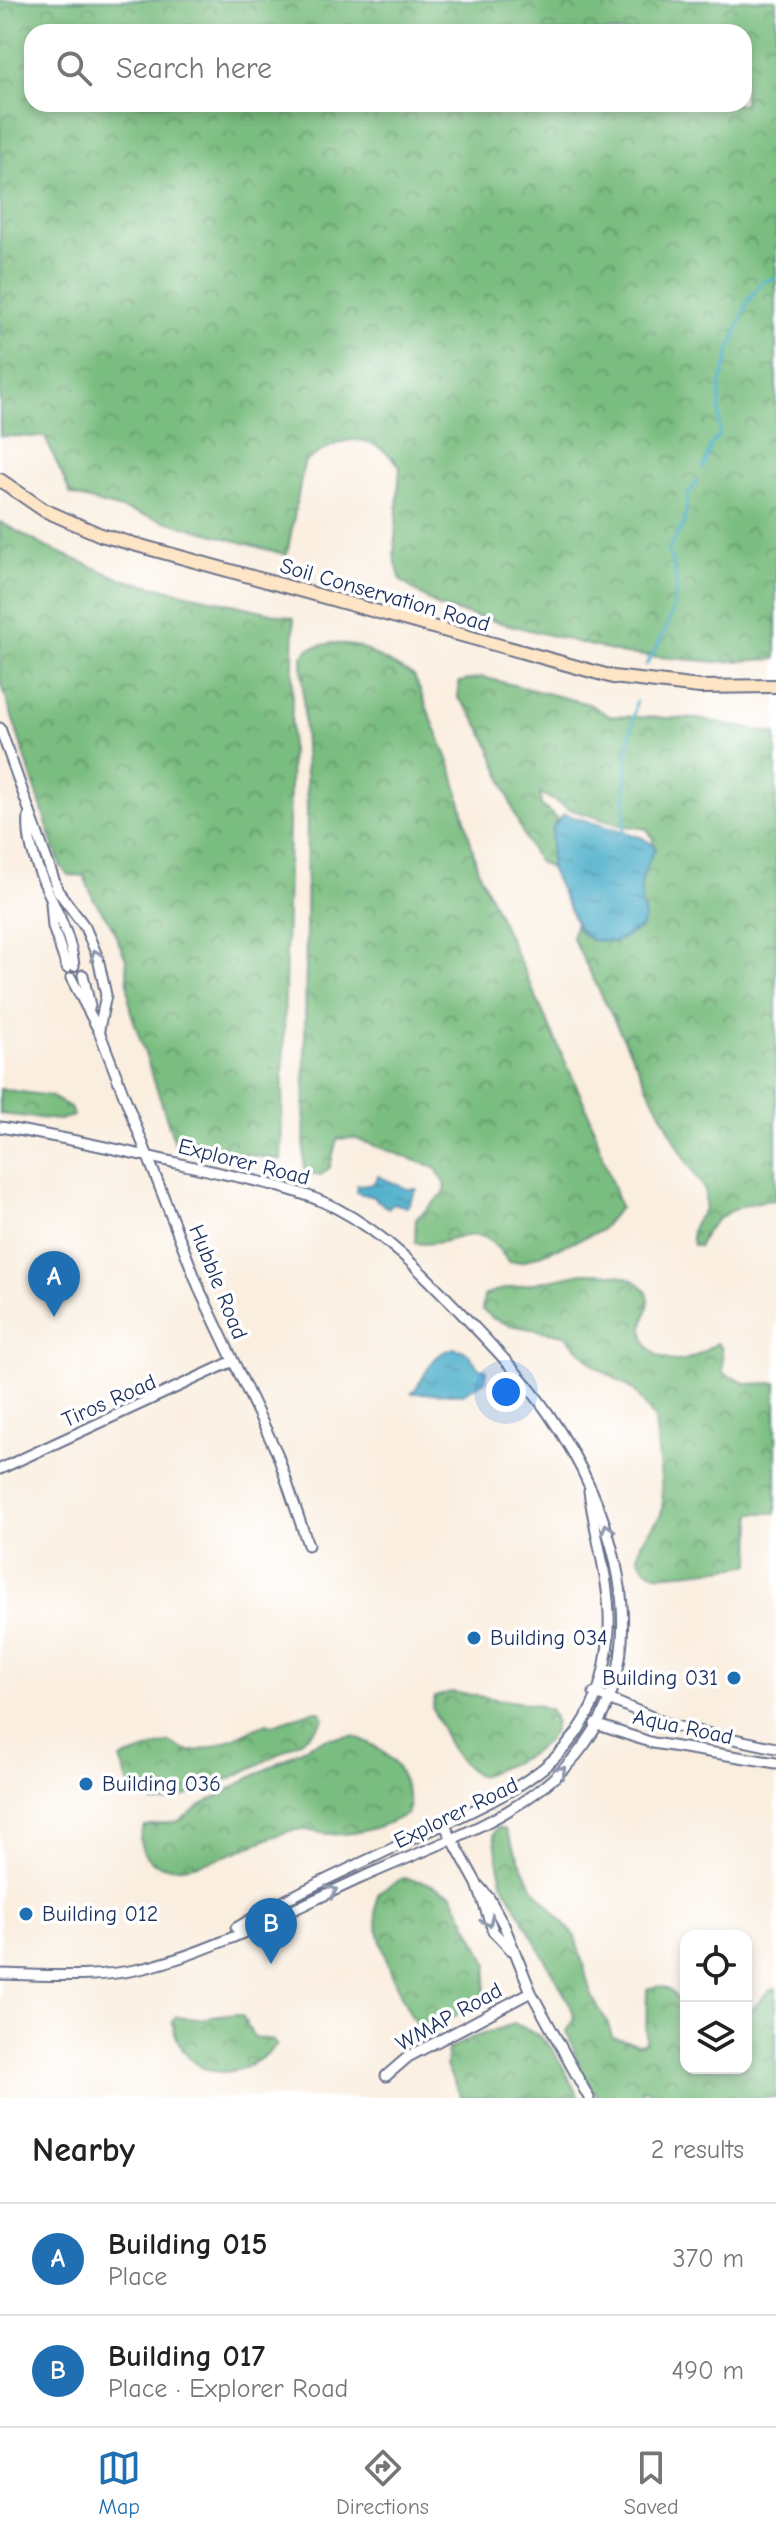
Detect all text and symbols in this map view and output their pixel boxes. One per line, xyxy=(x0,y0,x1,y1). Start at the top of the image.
search box xyxy=(24,24,752,112)
icon: search xyxy=(52,46,96,90)
text: Search here xyxy=(116,51,272,86)
street label: Soil Conservation Road xyxy=(277,553,493,637)
one-way arrow xyxy=(89,949,105,963)
street label: Explorer Road xyxy=(175,1133,313,1191)
street label: Hubble Road xyxy=(183,1221,253,1343)
pin: A xyxy=(28,1251,80,1317)
street label: Tiros Road xyxy=(58,1369,160,1433)
your location xyxy=(486,1372,526,1412)
one-way arrow xyxy=(600,1523,616,1537)
place label: Building 034 xyxy=(490,1625,608,1651)
marker: Building 034 xyxy=(465,1629,483,1647)
place label: Building 031 xyxy=(602,1665,718,1691)
marker: Building 031 xyxy=(725,1669,743,1687)
street label: Aqua Road xyxy=(631,1704,735,1750)
one-way arrow xyxy=(552,1766,567,1780)
place label: Building 036 xyxy=(102,1771,221,1797)
street label: Explorer Road xyxy=(390,1772,522,1854)
marker: Building 036 xyxy=(77,1775,95,1793)
one-way arrow xyxy=(324,1885,339,1901)
pin: B xyxy=(245,1898,297,1964)
place label: Building 012 xyxy=(42,1901,158,1927)
marker: Building 012 xyxy=(17,1905,35,1923)
one-way arrow xyxy=(478,1913,494,1928)
map controls xyxy=(680,1930,752,2074)
button: locate xyxy=(680,1930,752,2002)
street label: WMAP Road xyxy=(391,1977,507,2057)
button: layers xyxy=(680,2002,752,2074)
text: Nearby xyxy=(32,2130,135,2170)
text: 2 results xyxy=(651,2135,744,2165)
text: Building 015 xyxy=(108,2227,267,2262)
text: A xyxy=(51,2244,65,2274)
text: 370 m xyxy=(673,2244,744,2274)
text: Place xyxy=(108,2262,167,2292)
text: Building 017 xyxy=(108,2339,265,2374)
text: B xyxy=(50,2356,66,2386)
text: 490 m xyxy=(672,2356,744,2386)
text: Place · Explorer Road xyxy=(108,2374,348,2404)
tab: Map xyxy=(97,2446,141,2520)
tab: Directions xyxy=(336,2446,429,2520)
tab: Saved xyxy=(624,2446,679,2520)

